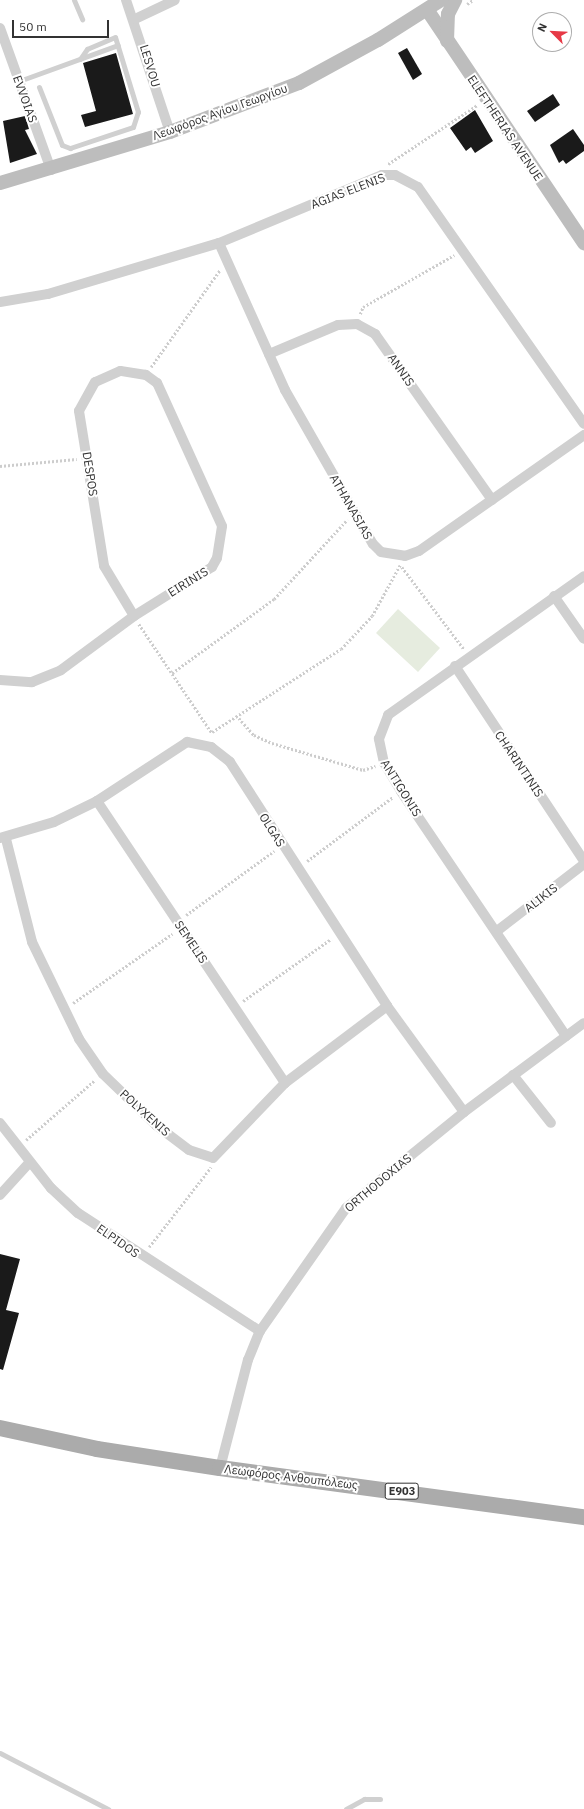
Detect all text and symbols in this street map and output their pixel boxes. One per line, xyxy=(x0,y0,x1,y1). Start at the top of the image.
scale bar xyxy=(14,12,111,38)
north arrow xyxy=(532,12,572,52)
text: 50 m xyxy=(19,19,47,34)
text: N xyxy=(534,21,550,34)
street label: LESVOU xyxy=(137,43,163,89)
street label: EVVOIAS xyxy=(10,73,40,125)
street label: ELEFTHERIAS AVENUE xyxy=(464,73,546,183)
street label: Λεωφόρος Αγίου Γεωργίου xyxy=(150,81,290,143)
street label: AGIAS ELENIS xyxy=(309,170,387,212)
street label: ANNIS xyxy=(385,351,417,389)
street label: DESPOS xyxy=(79,451,101,497)
street label: ATHANASIAS xyxy=(327,472,375,542)
street label: EIRINIS xyxy=(165,564,211,600)
street label: CHARINTINIS xyxy=(492,728,546,800)
street label: ANTIGONIS xyxy=(378,757,424,819)
street label: OLGAS xyxy=(256,810,288,850)
street label: ALIKIS xyxy=(522,881,560,915)
street label: SEMELIS xyxy=(171,918,211,966)
street label: POLYXENIS xyxy=(117,1087,173,1139)
street label: ORTHODOXIAS xyxy=(342,1151,414,1215)
street label: ELPIDOS xyxy=(94,1221,142,1261)
street label: Λεωφόρος Ανθουπόλεως xyxy=(223,1462,359,1492)
road number: E903 xyxy=(384,1482,420,1500)

